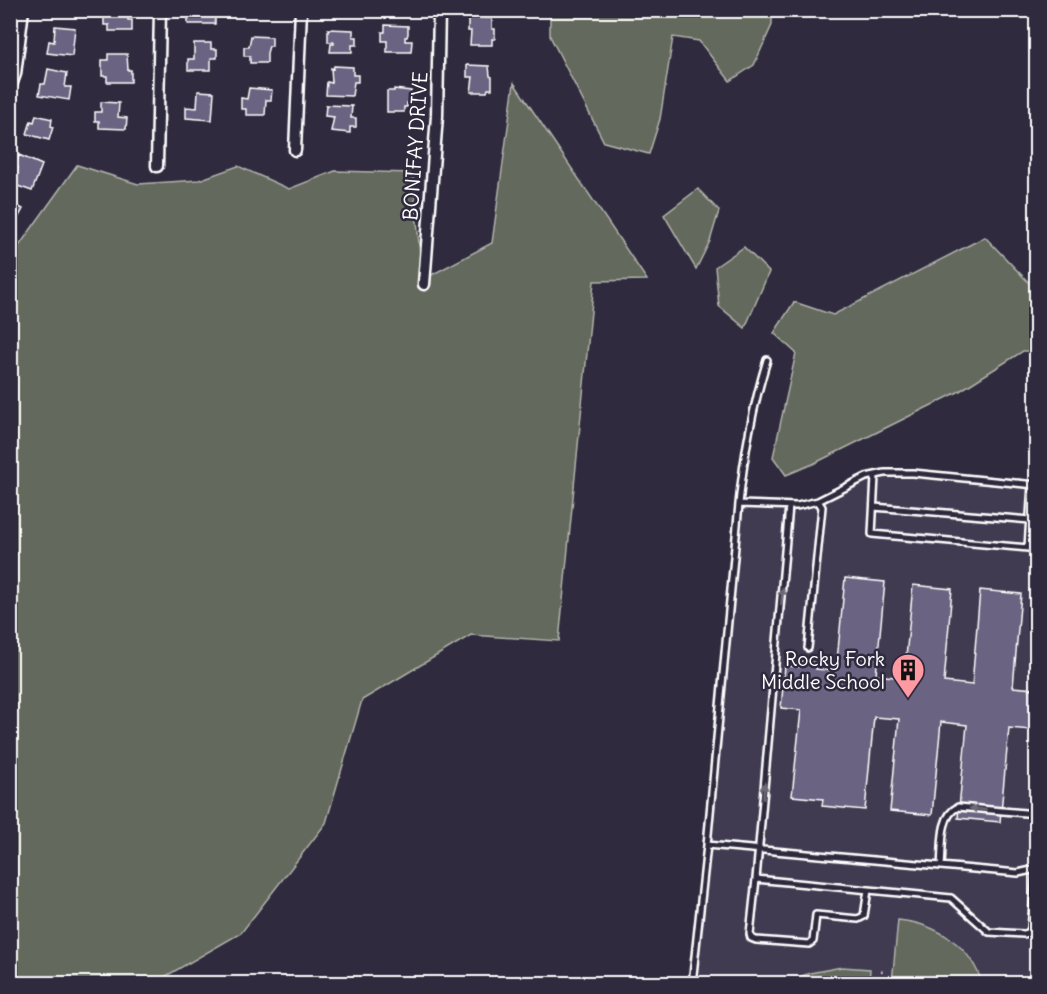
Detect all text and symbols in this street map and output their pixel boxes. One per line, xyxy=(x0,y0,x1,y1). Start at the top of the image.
street label: BONIFAY DRIVE xyxy=(397,71,433,221)
one-way arrow xyxy=(777,587,786,606)
place label: Rocky Fork Middle School xyxy=(761,646,885,694)
building icon: Rocky Fork Middle School xyxy=(890,652,926,699)
one-way arrow xyxy=(759,781,769,800)
one-way arrow xyxy=(969,804,988,814)

